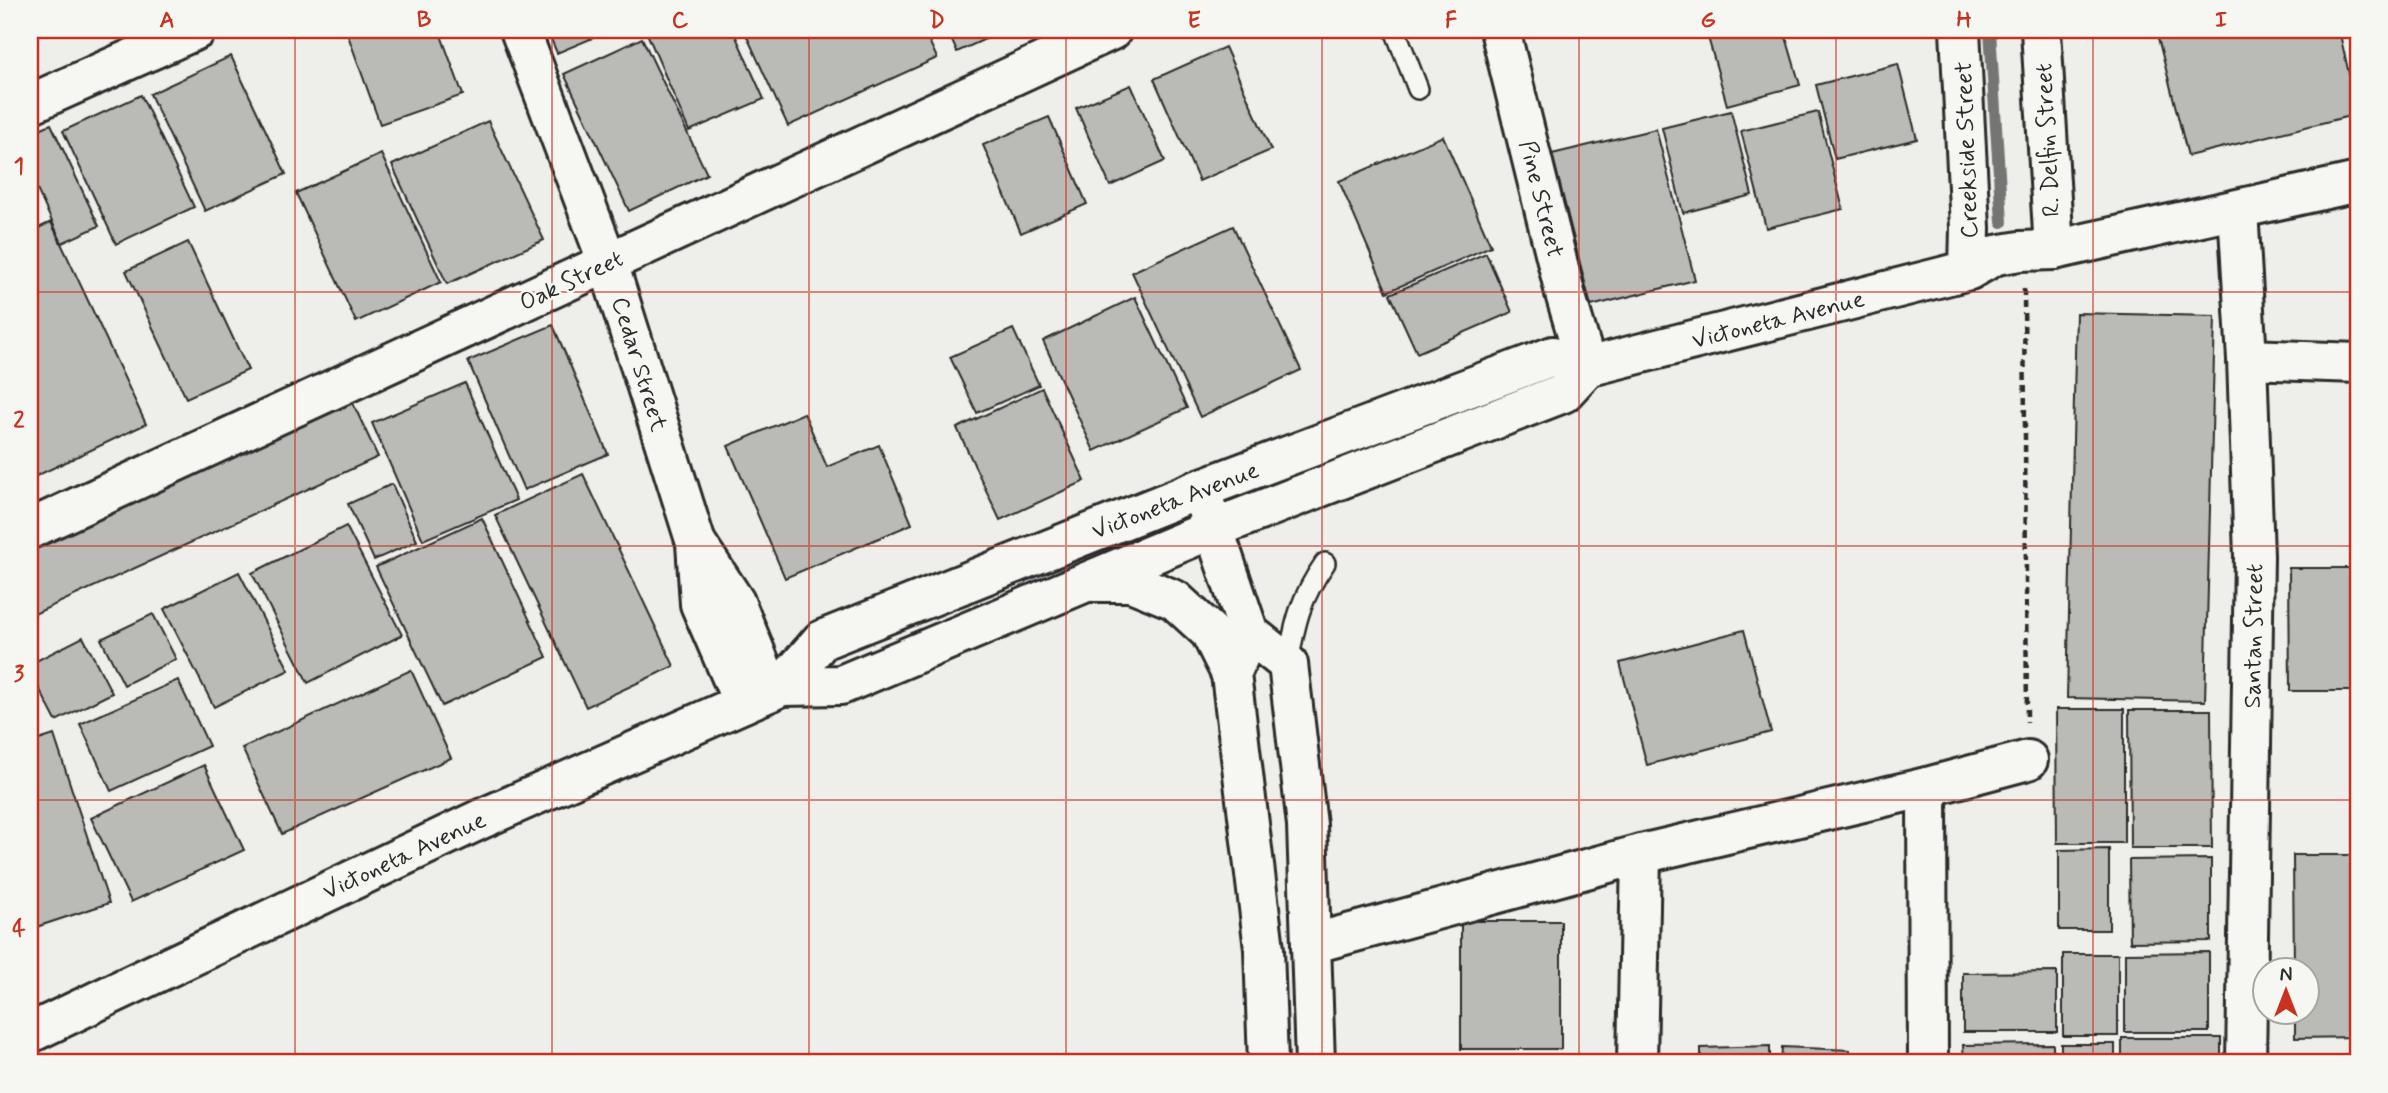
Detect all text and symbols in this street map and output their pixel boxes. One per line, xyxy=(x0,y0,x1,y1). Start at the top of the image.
text: A xyxy=(159,6,175,36)
text: B xyxy=(417,6,432,36)
text: C xyxy=(672,6,689,36)
text: D xyxy=(929,6,945,36)
text: E xyxy=(1187,6,1201,36)
text: F xyxy=(1445,6,1457,36)
text: G xyxy=(1700,6,1716,36)
text: H xyxy=(1956,6,1972,36)
text: I xyxy=(2215,6,2227,36)
street label: Creekside Street xyxy=(1949,61,1986,239)
street label: R. Delfin Street xyxy=(2029,62,2068,218)
street label: Pine Street xyxy=(1511,138,1570,261)
text: 1 xyxy=(14,152,24,182)
street label: Oak Street xyxy=(515,244,629,319)
street label: Victoneta Avenue xyxy=(1689,284,1868,357)
street label: Cedar Street xyxy=(603,293,674,435)
text: 2 xyxy=(13,406,25,436)
street label: Victoneta Avenue xyxy=(1088,455,1264,548)
street label: Santan Street xyxy=(2238,563,2271,709)
text: 3 xyxy=(14,660,25,690)
street label: Victoneta Avenue xyxy=(318,805,491,908)
text: 4 xyxy=(12,914,26,944)
north arrow xyxy=(2252,956,2322,1026)
text: N xyxy=(2280,963,2292,988)

